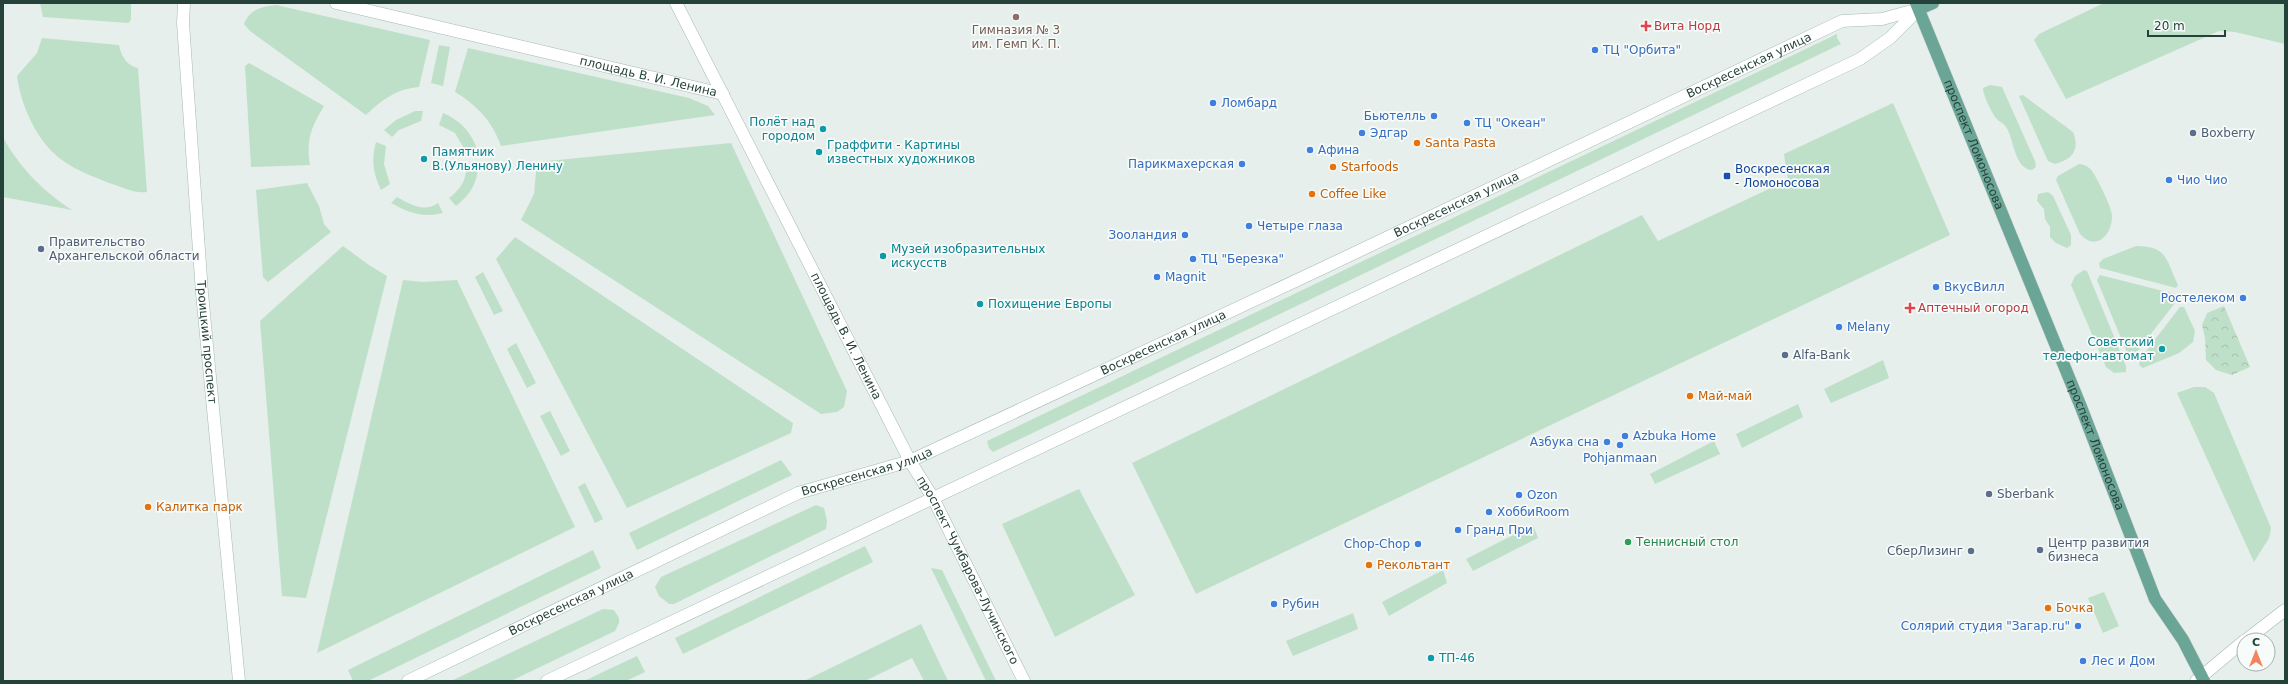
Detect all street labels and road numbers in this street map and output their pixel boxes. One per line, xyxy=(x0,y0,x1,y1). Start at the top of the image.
street label: Воскресенская улица xyxy=(1684,30,1814,101)
street label: площадь В. И. Ленина xyxy=(578,54,719,99)
street label: проспект Ломоносова xyxy=(1941,78,2007,212)
street label: Воскресенская улица xyxy=(1392,169,1521,240)
street label: площадь В. И. Ленина xyxy=(808,270,884,402)
street label: Троицкий проспект xyxy=(194,279,220,404)
street label: Воскресенская улица xyxy=(1098,307,1228,378)
street label: проспект Ломоносова xyxy=(2064,378,2127,512)
street label: Воскресенская улица xyxy=(800,445,935,499)
street label: проспект Чумбарова-Лучинского xyxy=(914,473,1022,667)
street label: Воскресенская улица xyxy=(506,566,636,638)

